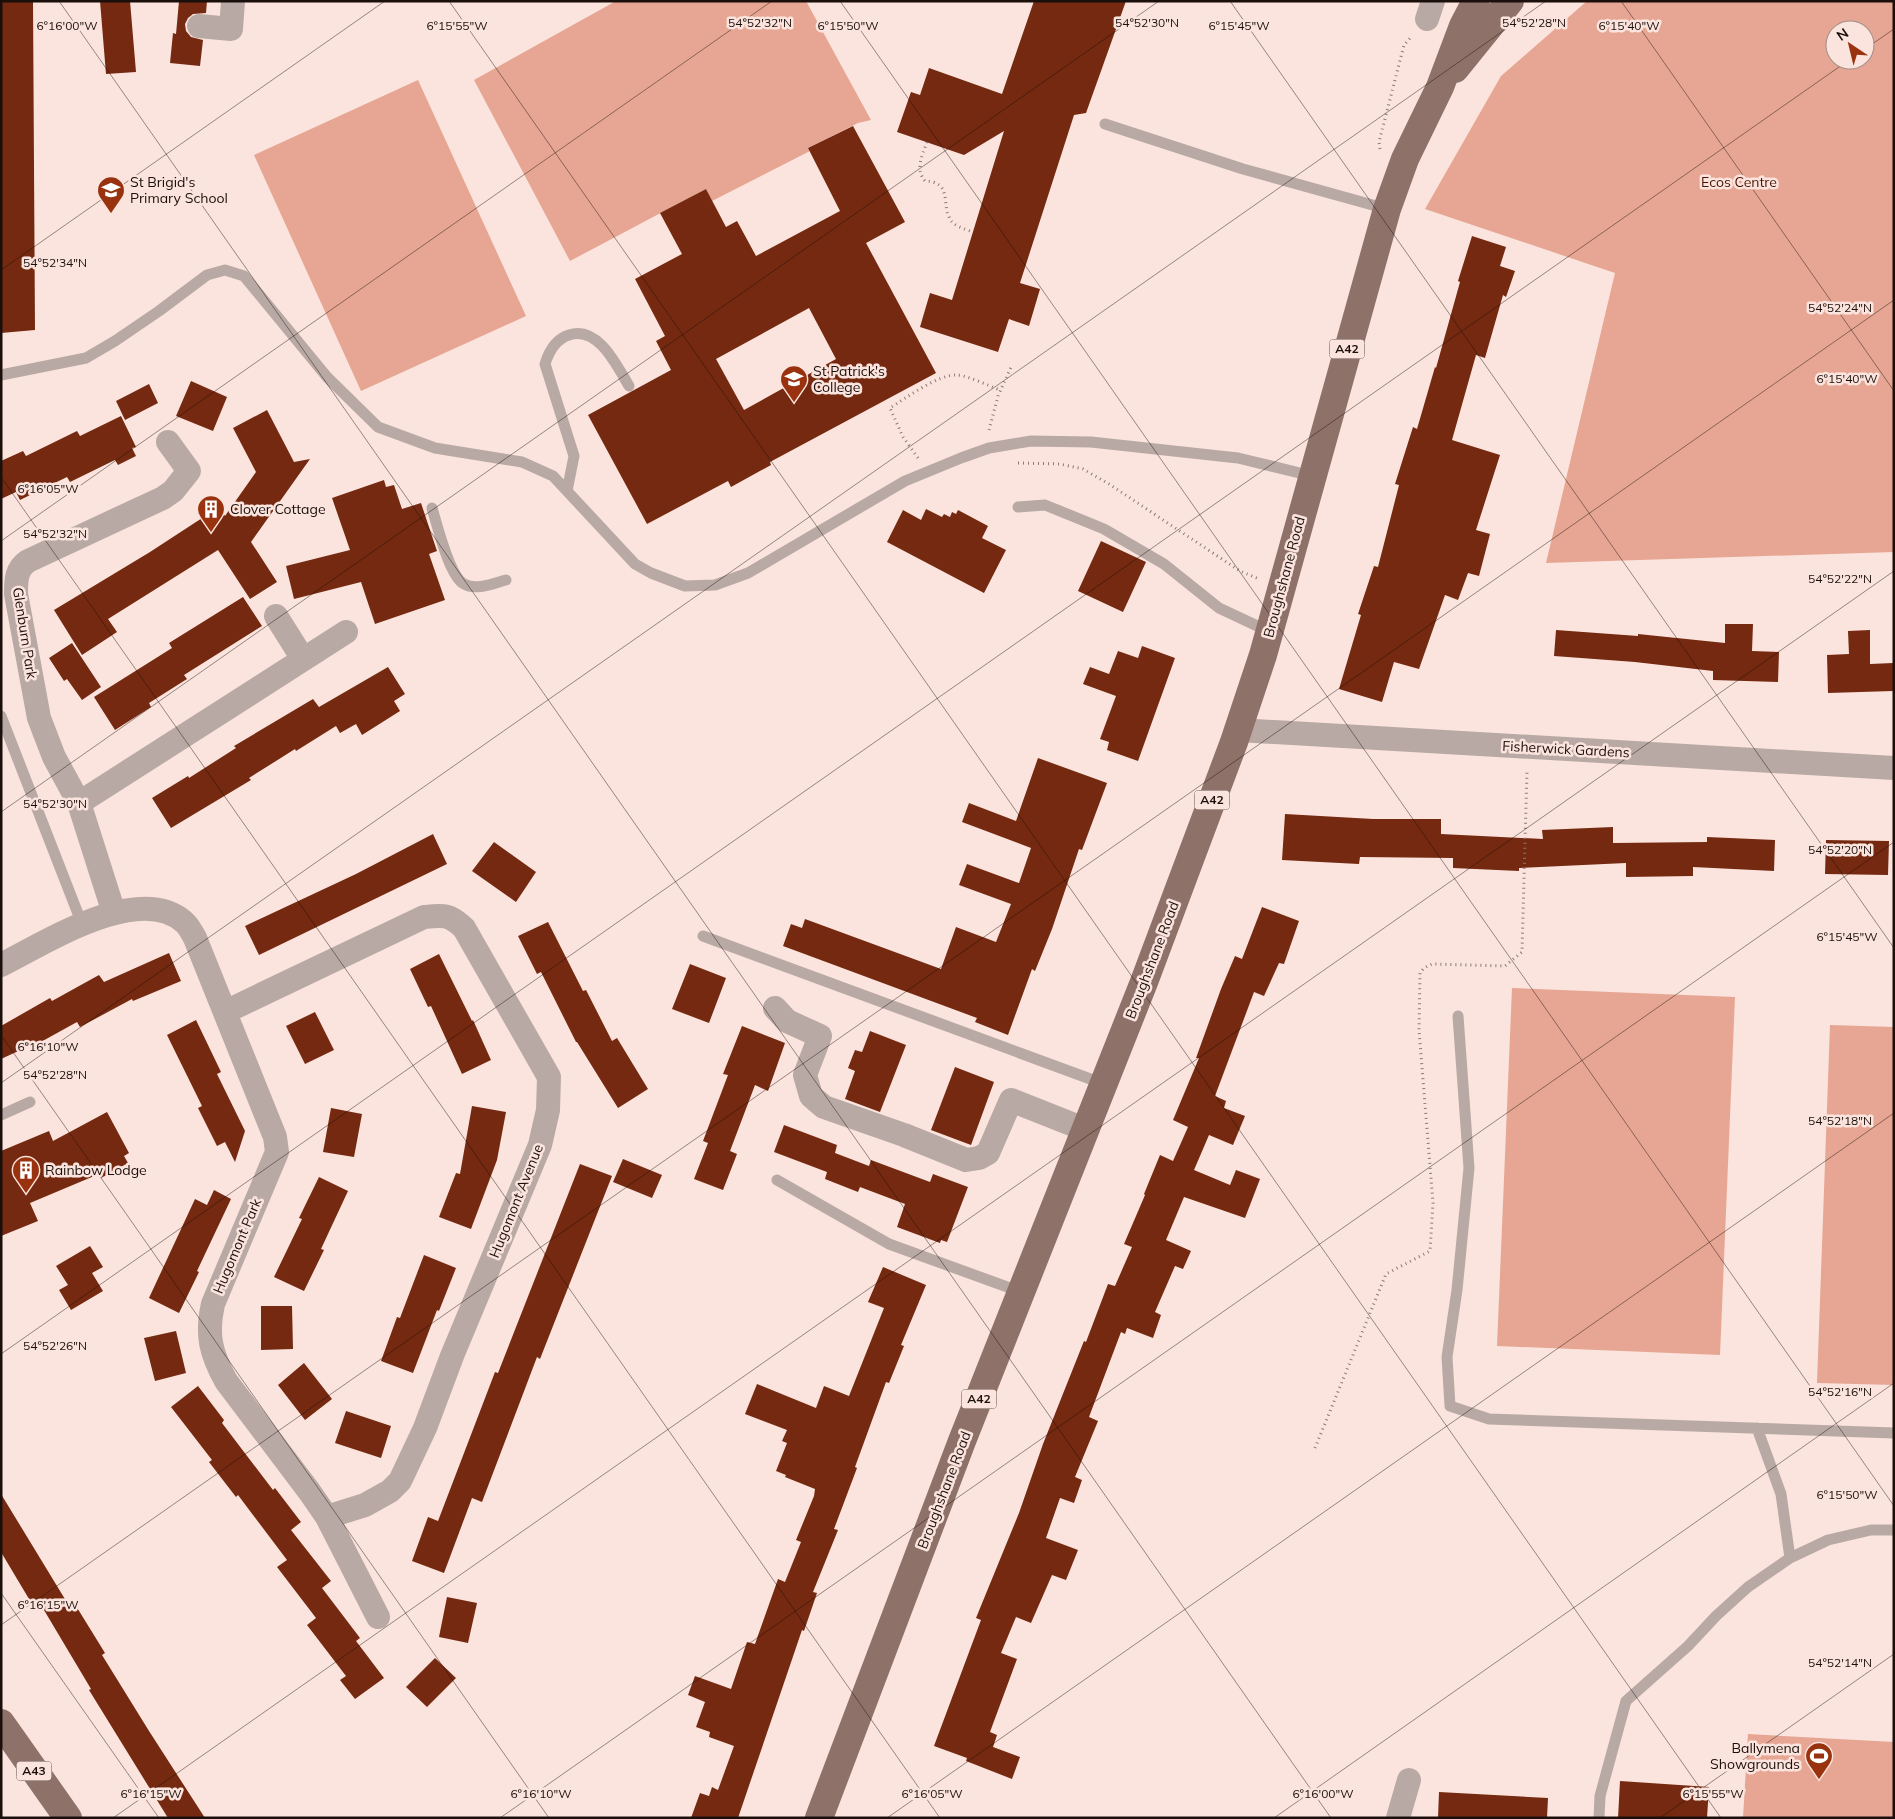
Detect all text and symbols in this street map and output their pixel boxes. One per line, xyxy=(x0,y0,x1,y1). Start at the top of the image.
text: 54°52'32"N xyxy=(728,15,792,30)
text: 54°52'30"N xyxy=(1115,15,1179,30)
text: 54°52'28"N xyxy=(1502,15,1566,30)
text: 6°16'00"W xyxy=(36,18,98,33)
text: 6°15'55"W xyxy=(426,18,488,33)
text: 6°15'50"W xyxy=(817,18,879,33)
text: 6°15'45"W xyxy=(1208,18,1270,33)
text: 6°15'40"W xyxy=(1598,18,1660,33)
north arrow xyxy=(1825,20,1875,70)
text: N xyxy=(1833,24,1852,45)
place label: St Brigid's Primary School xyxy=(130,173,228,207)
park label: Ecos Centre xyxy=(1701,173,1777,191)
school or university icon: St Brigid's Primary School xyxy=(96,175,126,214)
text: 54°52'34"N xyxy=(23,255,87,270)
text: 54°52'24"N xyxy=(1808,300,1872,315)
road number: A42 xyxy=(1330,339,1364,358)
place label: St Patrick's College xyxy=(813,362,885,396)
school or university icon: St Patrick's College xyxy=(779,364,809,403)
text: 6°15'40"W xyxy=(1816,371,1878,386)
text: 6°16'05"W xyxy=(17,481,79,496)
building icon: Clover Cottage xyxy=(196,494,226,533)
place label: Clover Cottage xyxy=(230,500,326,518)
street label: Broughshane Road xyxy=(1259,515,1309,639)
text: 54°52'32"N xyxy=(23,526,87,541)
text: 54°52'22"N xyxy=(1808,571,1872,586)
street label: Glenburn Park xyxy=(9,586,41,681)
street label: Fisherwick Gardens xyxy=(1502,737,1630,761)
road number: A42 xyxy=(1194,790,1230,810)
text: 54°52'30"N xyxy=(23,796,87,811)
text: 54°52'20"N xyxy=(1808,842,1872,857)
street label: Broughshane Road xyxy=(1121,899,1183,1021)
text: 6°15'45"W xyxy=(1816,929,1878,944)
text: 6°16'10"W xyxy=(17,1039,79,1054)
text: 54°52'28"N xyxy=(23,1067,87,1082)
text: 54°52'18"N xyxy=(1808,1113,1872,1128)
street label: Hugomont Avenue xyxy=(485,1142,547,1260)
building icon: Rainbow Lodge xyxy=(11,1155,41,1194)
place label: Rainbow Lodge xyxy=(45,1161,147,1179)
street label: Hugomont Park xyxy=(209,1195,265,1296)
text: 54°52'26"N xyxy=(23,1338,87,1353)
text: 54°52'16"N xyxy=(1808,1384,1872,1399)
road number: A42 xyxy=(962,1390,996,1408)
street label: Broughshane Road xyxy=(913,1429,975,1551)
text: 6°15'50"W xyxy=(1816,1487,1878,1502)
text: 6°16'15"W xyxy=(17,1597,79,1612)
text: 54°52'14"N xyxy=(1808,1655,1872,1670)
place label: Ballymena Showgrounds xyxy=(1710,1739,1800,1773)
sports icon: Ballymena Showgrounds xyxy=(1804,1741,1834,1780)
road number: A43 xyxy=(16,1762,52,1780)
text: 6°16'15"W xyxy=(120,1786,182,1801)
text: 6°16'10"W xyxy=(510,1786,572,1801)
text: 6°16'05"W xyxy=(901,1786,963,1801)
text: 6°16'00"W xyxy=(1292,1786,1354,1801)
text: 6°15'55"W xyxy=(1682,1786,1744,1801)

